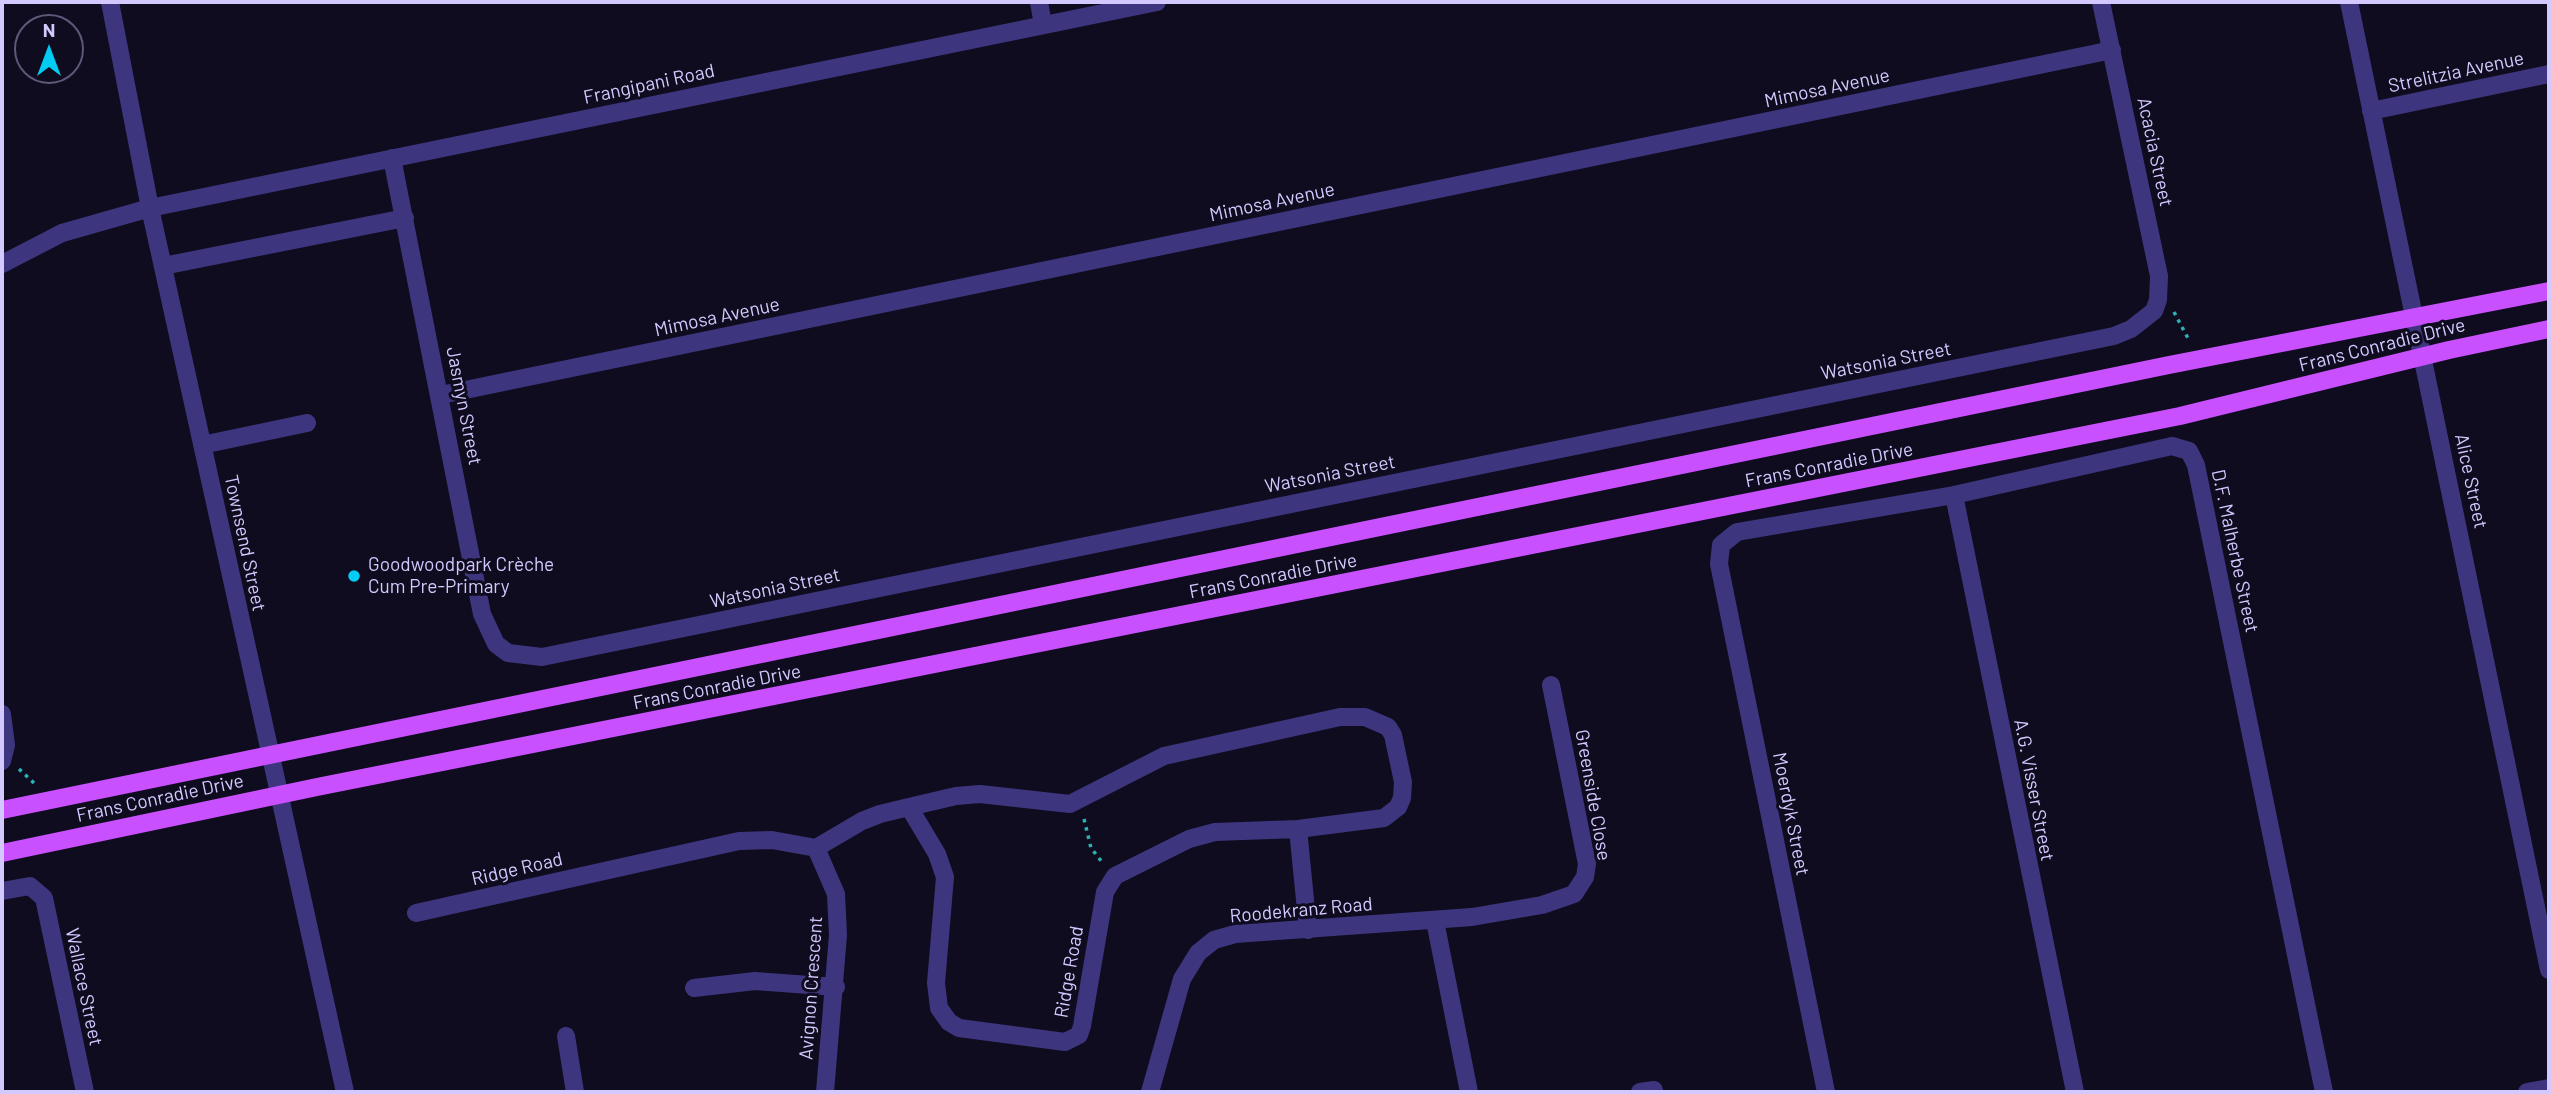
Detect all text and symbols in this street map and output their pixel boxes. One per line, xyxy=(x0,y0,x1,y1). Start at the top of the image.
north arrow xyxy=(14,14,84,84)
text: N xyxy=(43,18,55,41)
street label: Strelitzia Avenue xyxy=(2386,46,2526,98)
street label: Frangipani Road xyxy=(581,59,717,109)
street label: Mimosa Avenue xyxy=(1762,64,1892,112)
street label: Acacia Street xyxy=(2132,95,2178,209)
street label: Mimosa Avenue xyxy=(1207,178,1337,226)
street label: Mimosa Avenue xyxy=(652,293,782,341)
street label: Frans Conradie Drive xyxy=(2297,313,2467,377)
street label: Watsonia Street xyxy=(1819,337,1953,385)
street label: Jasmyn Street xyxy=(441,345,487,467)
street label: Alice Street xyxy=(2450,431,2492,531)
street label: Frans Conradie Drive xyxy=(1743,438,1915,492)
street label: Watsonia Street xyxy=(1263,450,1397,498)
street label: D.F. Malherbe Street xyxy=(2207,467,2263,635)
street label: Townsend Street xyxy=(219,473,271,613)
street label: Frans Conradie Drive xyxy=(1187,549,1359,603)
place label: Goodwoodpark Crèche Cum Pre-Primary xyxy=(368,554,554,598)
street label: Watsonia Street xyxy=(708,563,842,613)
marker: Goodwoodpark Crèche Cum Pre-Primary xyxy=(346,568,362,584)
street label: Frans Conradie Drive xyxy=(631,660,803,714)
street label: A.G. Visser Street xyxy=(2009,717,2059,863)
street label: Greenside Close xyxy=(1570,728,1616,862)
street label: Moerdyk Street xyxy=(1768,750,1814,878)
street label: Frans Conradie Drive xyxy=(74,769,246,827)
street label: Ridge Road xyxy=(469,847,565,891)
street label: Roodekranz Road xyxy=(1229,892,1373,928)
street label: Avignon Crescent xyxy=(795,915,827,1061)
street label: Ridge Road xyxy=(1050,924,1088,1020)
street label: Wallace Street xyxy=(60,926,108,1048)

